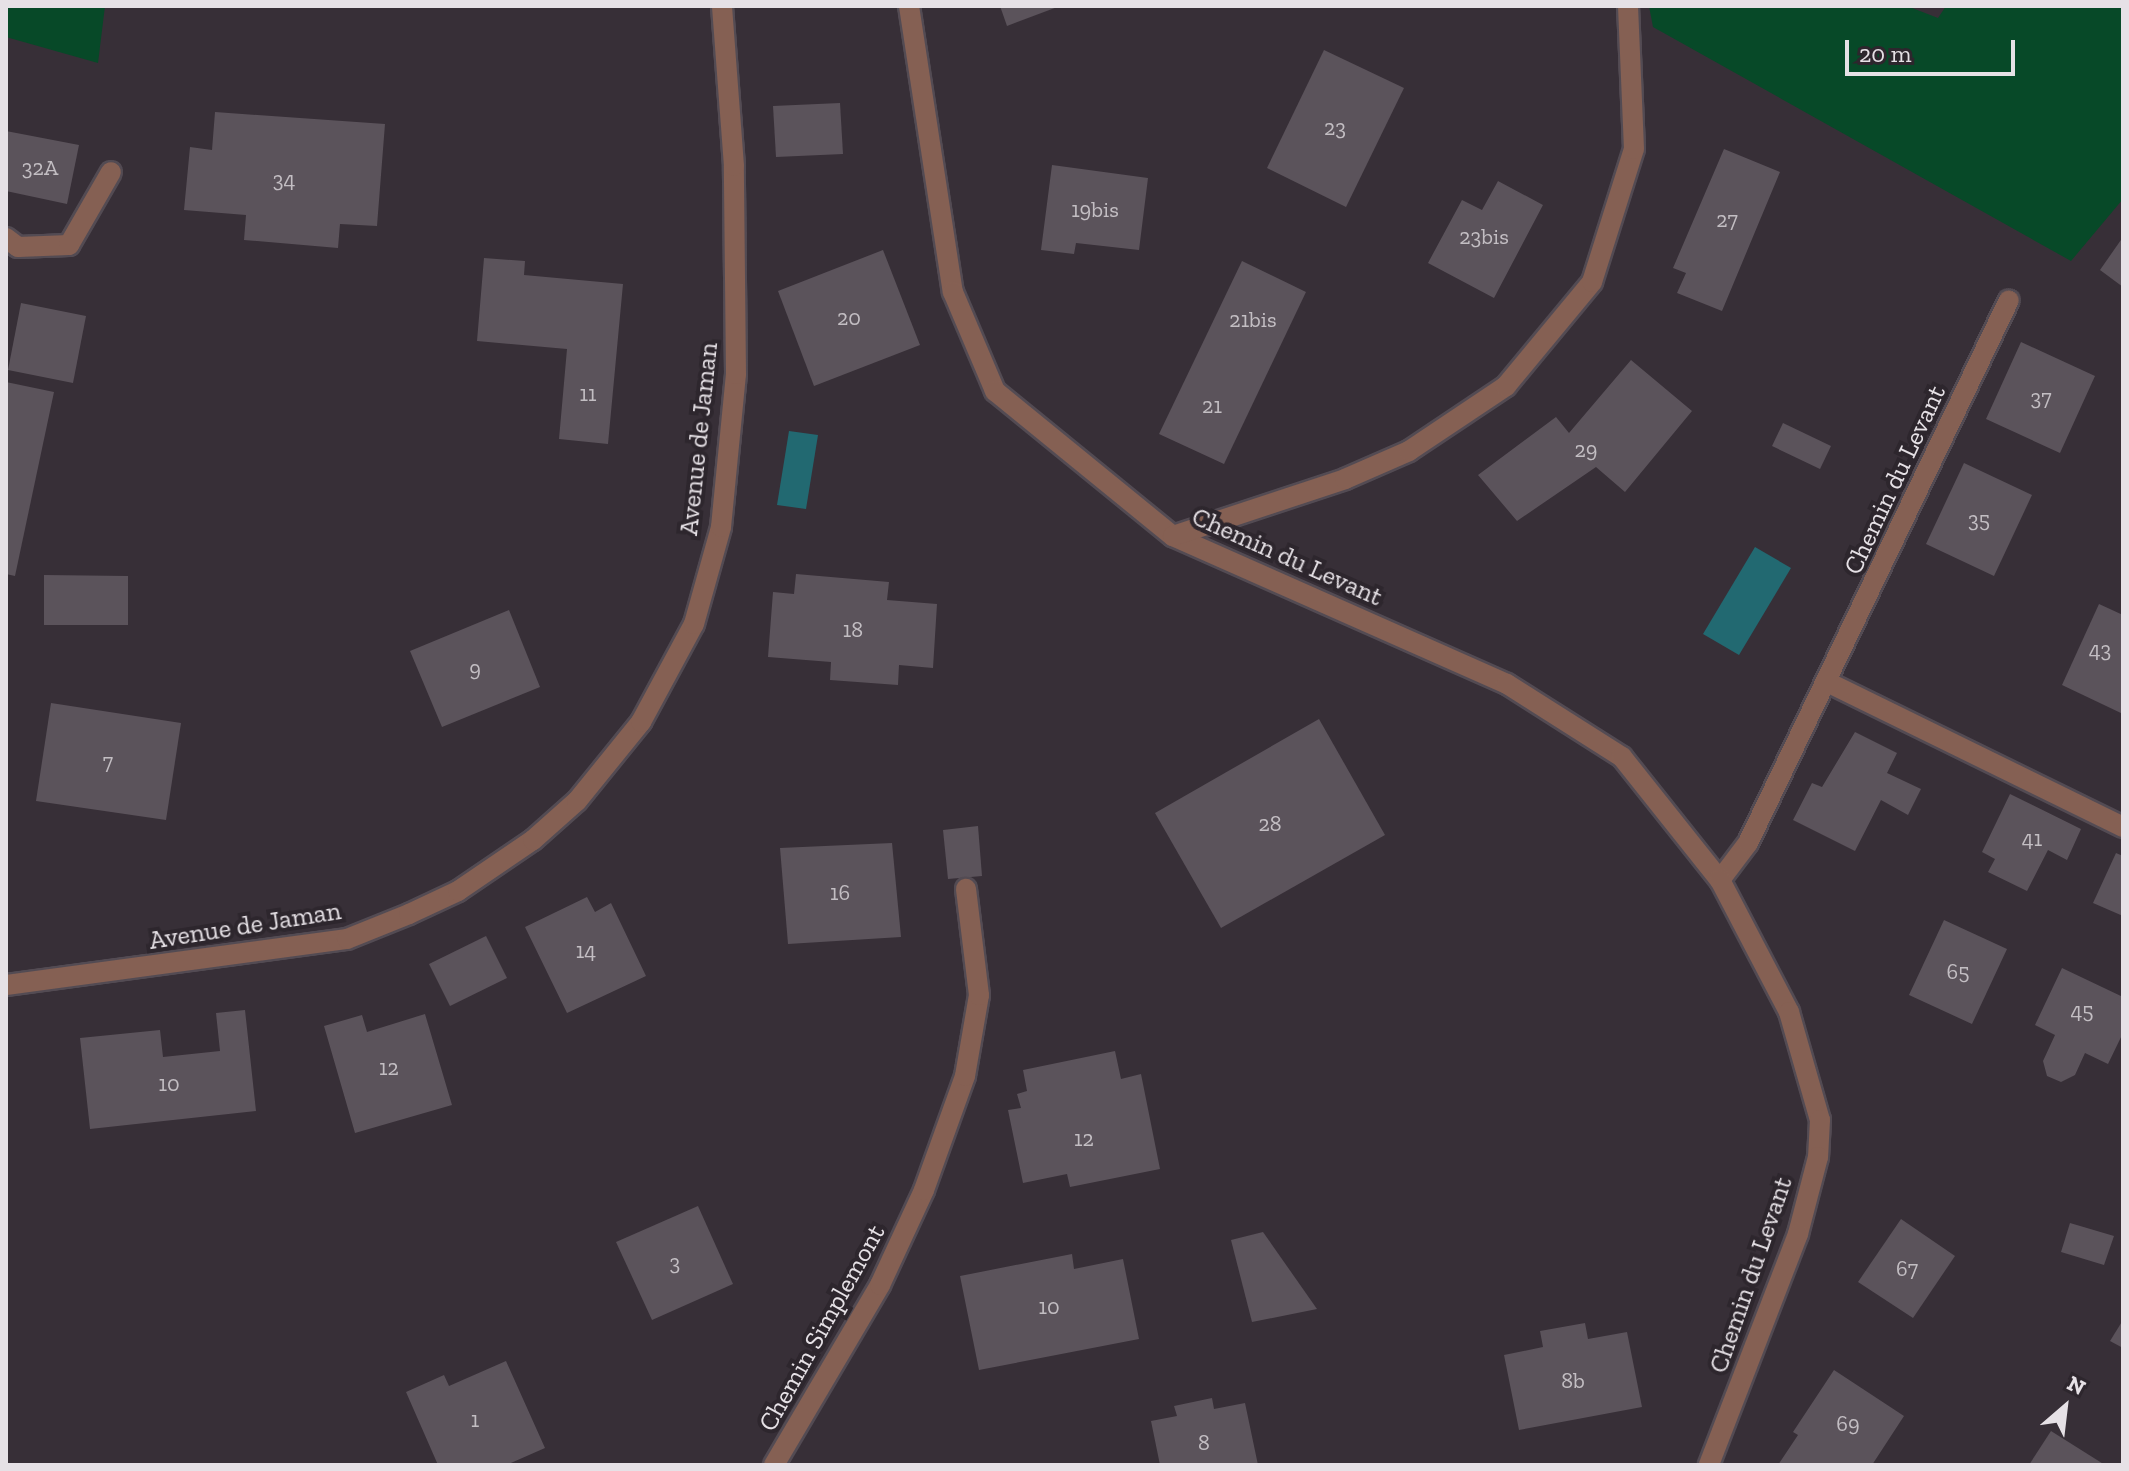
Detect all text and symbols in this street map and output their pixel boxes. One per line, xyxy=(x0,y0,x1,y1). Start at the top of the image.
scale bar xyxy=(1849,24,2019,74)
text: 20 m xyxy=(1859,39,1911,68)
house number: 23 xyxy=(1324,115,1346,141)
house number: 32A xyxy=(22,155,58,181)
house number: 34 xyxy=(273,167,295,193)
house number: 19bis xyxy=(1071,197,1119,223)
house number: 27 xyxy=(1716,207,1738,233)
house number: 23bis xyxy=(1459,224,1509,250)
house number: 20 xyxy=(837,305,861,331)
house number: 21bis xyxy=(1229,307,1277,333)
street label: Avenue de Jaman xyxy=(673,341,725,537)
street label: Chemin du Levant xyxy=(1838,380,1952,580)
house number: 11 xyxy=(580,381,596,407)
house number: 37 xyxy=(2030,385,2052,411)
house number: 21 xyxy=(1202,393,1222,419)
house number: 29 xyxy=(1574,437,1598,463)
street label: Chemin du Levant xyxy=(1187,501,1387,613)
house number: 35 xyxy=(1968,507,1990,533)
house number: 18 xyxy=(843,617,863,643)
house number: 43 xyxy=(2089,637,2111,663)
house number: 9 xyxy=(469,656,481,682)
house number: 7 xyxy=(103,749,113,775)
house number: 28 xyxy=(1258,811,1282,837)
house number: 41 xyxy=(2022,826,2042,852)
house number: 16 xyxy=(830,880,850,906)
street label: Avenue de Jaman xyxy=(147,895,343,957)
house number: 14 xyxy=(576,938,596,964)
house number: 65 xyxy=(1947,959,1969,985)
house number: 45 xyxy=(2070,998,2094,1024)
house number: 12 xyxy=(379,1055,399,1081)
house number: 10 xyxy=(158,1071,180,1097)
house number: 12 xyxy=(1074,1126,1094,1152)
street label: Chemin du Levant xyxy=(1703,1173,1799,1377)
street label: Chemin Simplemont xyxy=(752,1219,892,1437)
house number: 3 xyxy=(670,1250,680,1276)
house number: 67 xyxy=(1896,1256,1918,1282)
house number: 10 xyxy=(1038,1294,1060,1320)
north arrow xyxy=(2025,1367,2105,1447)
house number: 8b xyxy=(1561,1368,1585,1394)
text: N xyxy=(2063,1370,2090,1401)
house number: 1 xyxy=(471,1407,479,1433)
house number: 69 xyxy=(1836,1411,1860,1437)
house number: 8 xyxy=(1198,1430,1210,1456)

